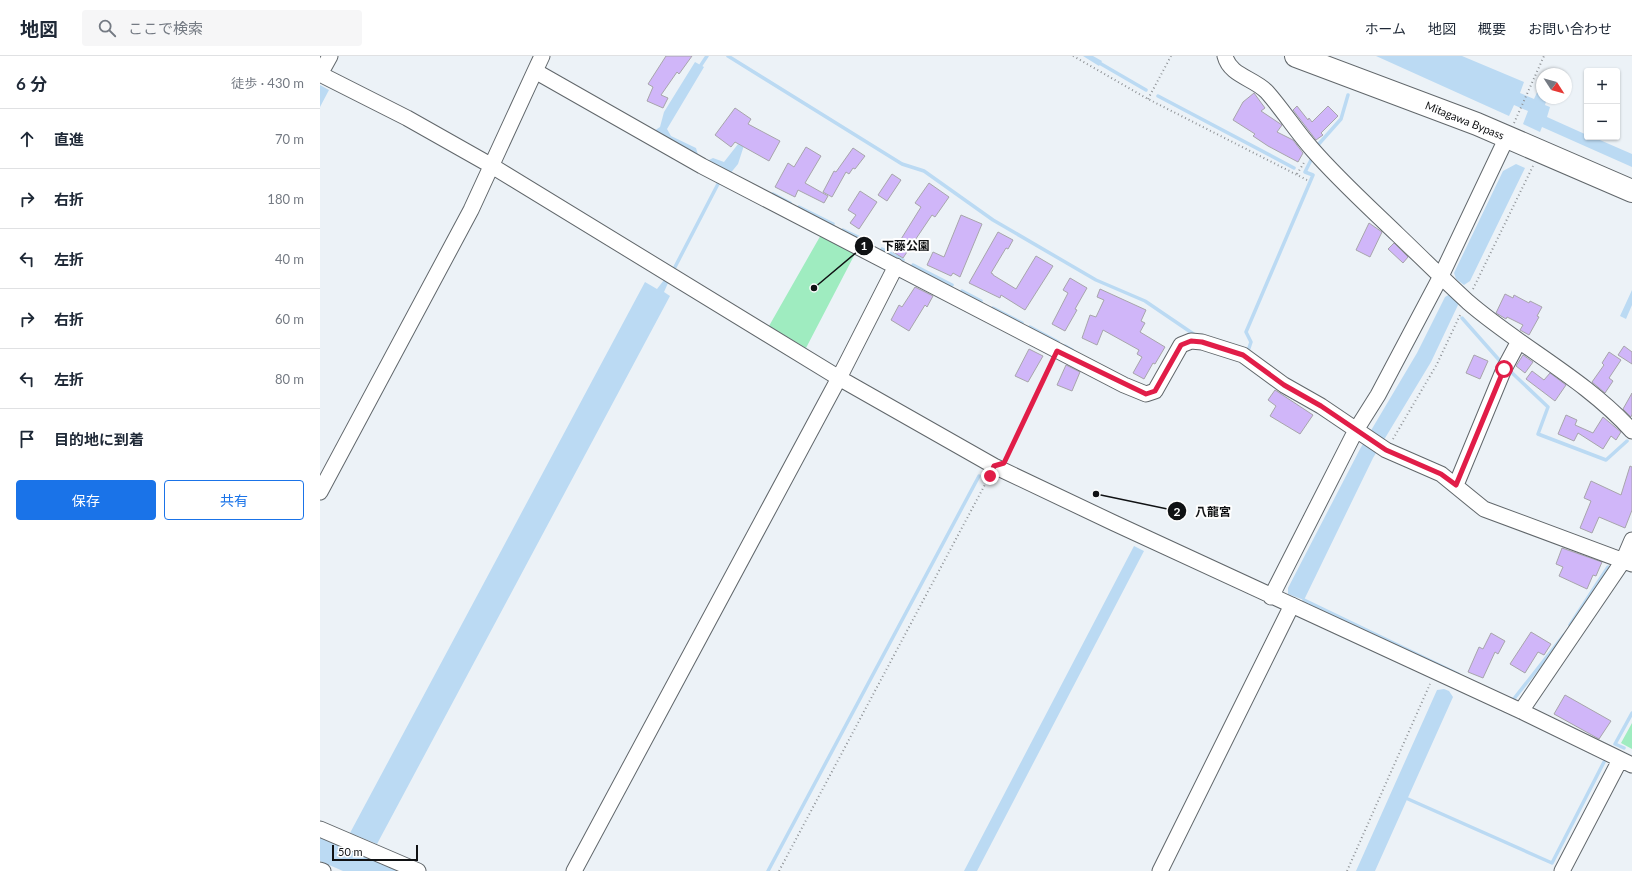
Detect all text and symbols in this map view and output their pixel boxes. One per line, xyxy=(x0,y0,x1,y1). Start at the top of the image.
search box xyxy=(82,10,362,46)
text: 地図 xyxy=(20,17,58,40)
icon: search xyxy=(96,17,118,39)
text: ここで検索 xyxy=(128,19,203,37)
text: ホーム xyxy=(1364,20,1406,37)
text: 地図 xyxy=(1428,20,1456,37)
text: 概要 xyxy=(1478,20,1506,37)
text: お問い合わせ xyxy=(1528,20,1612,37)
north arrow xyxy=(1536,68,1572,104)
map controls xyxy=(1584,68,1620,140)
button: + xyxy=(1584,68,1620,104)
text: 6 分 xyxy=(16,73,47,94)
text: 徒歩 · 430 m xyxy=(231,75,304,91)
street label: Mitagawa Bypass xyxy=(1424,98,1507,142)
button: − xyxy=(1584,104,1620,140)
icon: ahead xyxy=(16,128,38,150)
text: 直進 xyxy=(54,130,84,148)
text: 70 m xyxy=(275,131,304,147)
icon: right xyxy=(16,188,38,210)
text: 右折 xyxy=(54,190,84,208)
text: 180 m xyxy=(267,191,304,207)
callout: 下藤公園 xyxy=(854,234,938,258)
text: 1 xyxy=(861,238,868,253)
text: 下藤公園 xyxy=(882,238,930,253)
icon: left xyxy=(16,248,38,270)
text: 左折 xyxy=(54,250,84,268)
text: 40 m xyxy=(275,251,304,267)
icon: right xyxy=(16,308,38,330)
text: 右折 xyxy=(54,310,84,328)
text: 60 m xyxy=(275,311,304,327)
route start xyxy=(1495,360,1513,378)
icon: left xyxy=(16,368,38,390)
text: 左折 xyxy=(54,370,84,388)
text: 80 m xyxy=(275,371,304,387)
icon: arrive xyxy=(16,428,38,450)
text: 目的地に到着 xyxy=(54,430,144,448)
route end xyxy=(981,467,999,485)
button: 保存 xyxy=(16,480,156,520)
button: 共有 xyxy=(164,480,304,520)
callout: 八龍宮 xyxy=(1167,499,1239,523)
text: 2 xyxy=(1174,504,1181,519)
text: 八龍宮 xyxy=(1195,504,1231,519)
scale bar xyxy=(332,843,418,862)
text: 50 m xyxy=(338,845,363,858)

